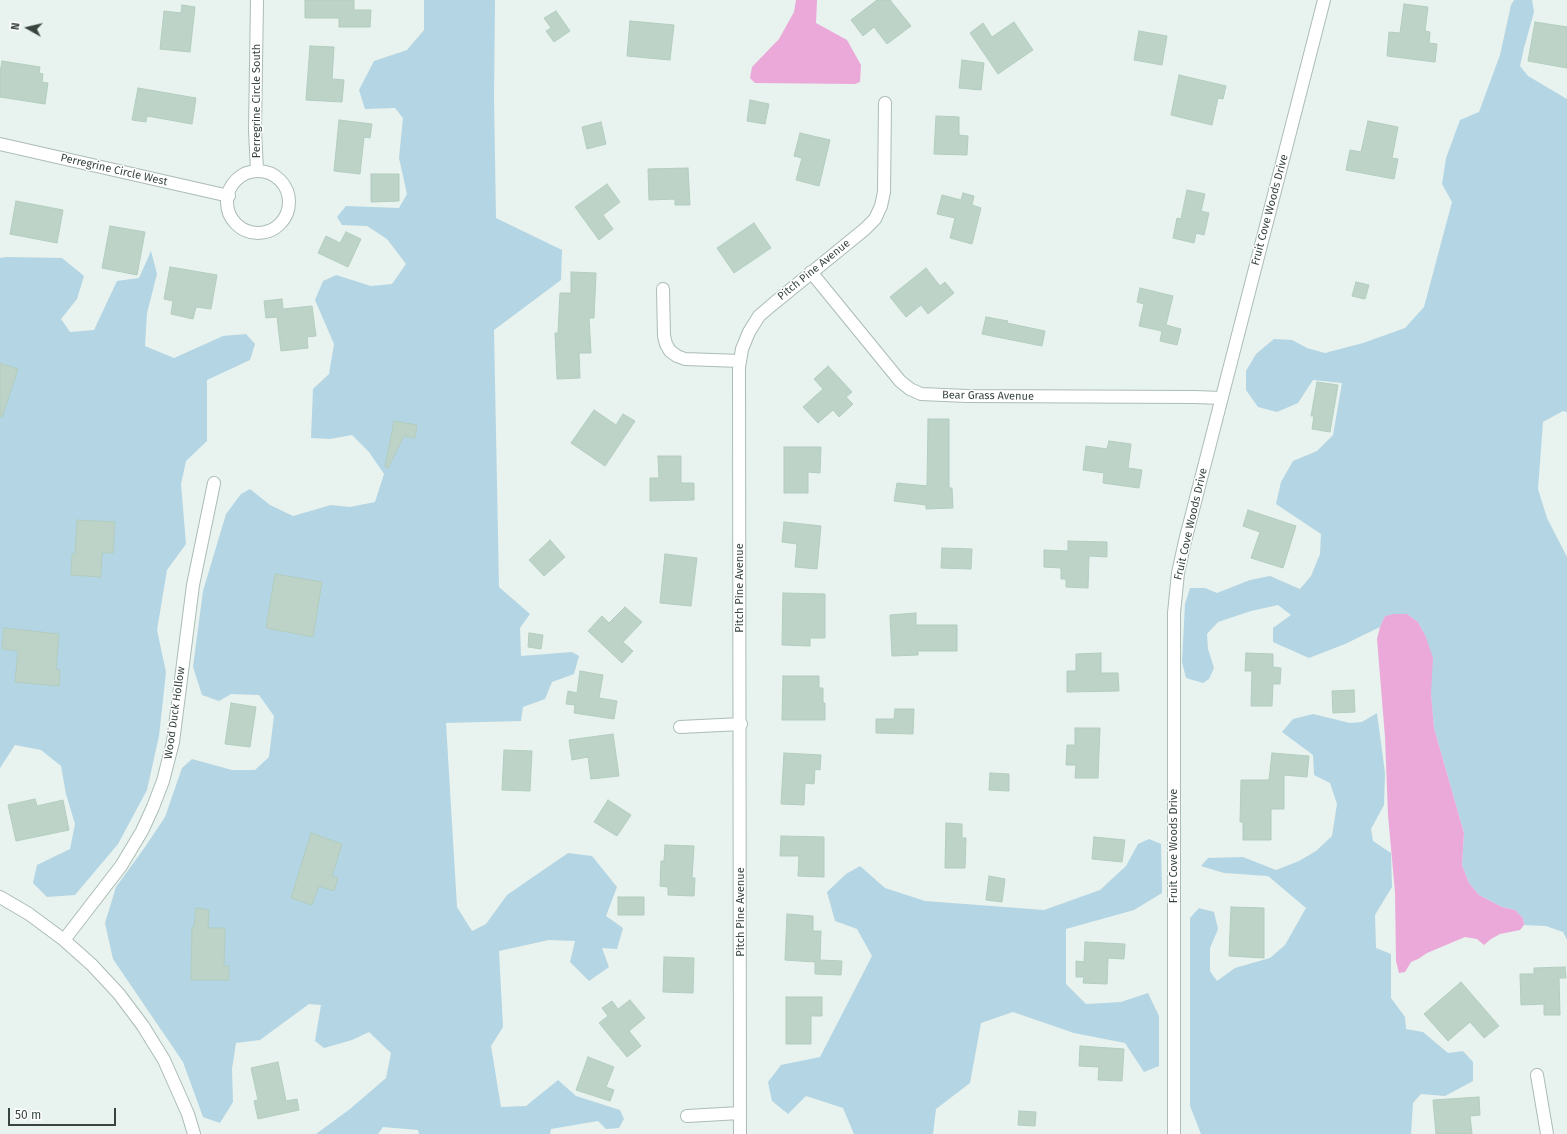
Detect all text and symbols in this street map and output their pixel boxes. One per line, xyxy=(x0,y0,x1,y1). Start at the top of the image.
north arrow xyxy=(8,8,48,48)
text: N xyxy=(9,22,23,31)
street label: Perregrine Circle South xyxy=(250,44,264,158)
street label: Perregrine Circle West xyxy=(59,151,169,189)
street label: Fruit Cove Woods Drive xyxy=(1249,153,1291,267)
street label: Pitch Pine Avenue xyxy=(775,237,853,303)
street label: Bear Grass Avenue xyxy=(942,389,1034,403)
street label: Fruit Cove Woods Drive xyxy=(1172,467,1210,581)
street label: Pitch Pine Avenue xyxy=(733,543,747,633)
street label: Wood Duck Hollow xyxy=(162,666,188,760)
street label: Fruit Cove Woods Drive xyxy=(1167,789,1181,903)
street label: Pitch Pine Avenue xyxy=(734,867,748,957)
scale bar xyxy=(10,1100,118,1126)
text: 50 m xyxy=(15,1108,41,1122)

